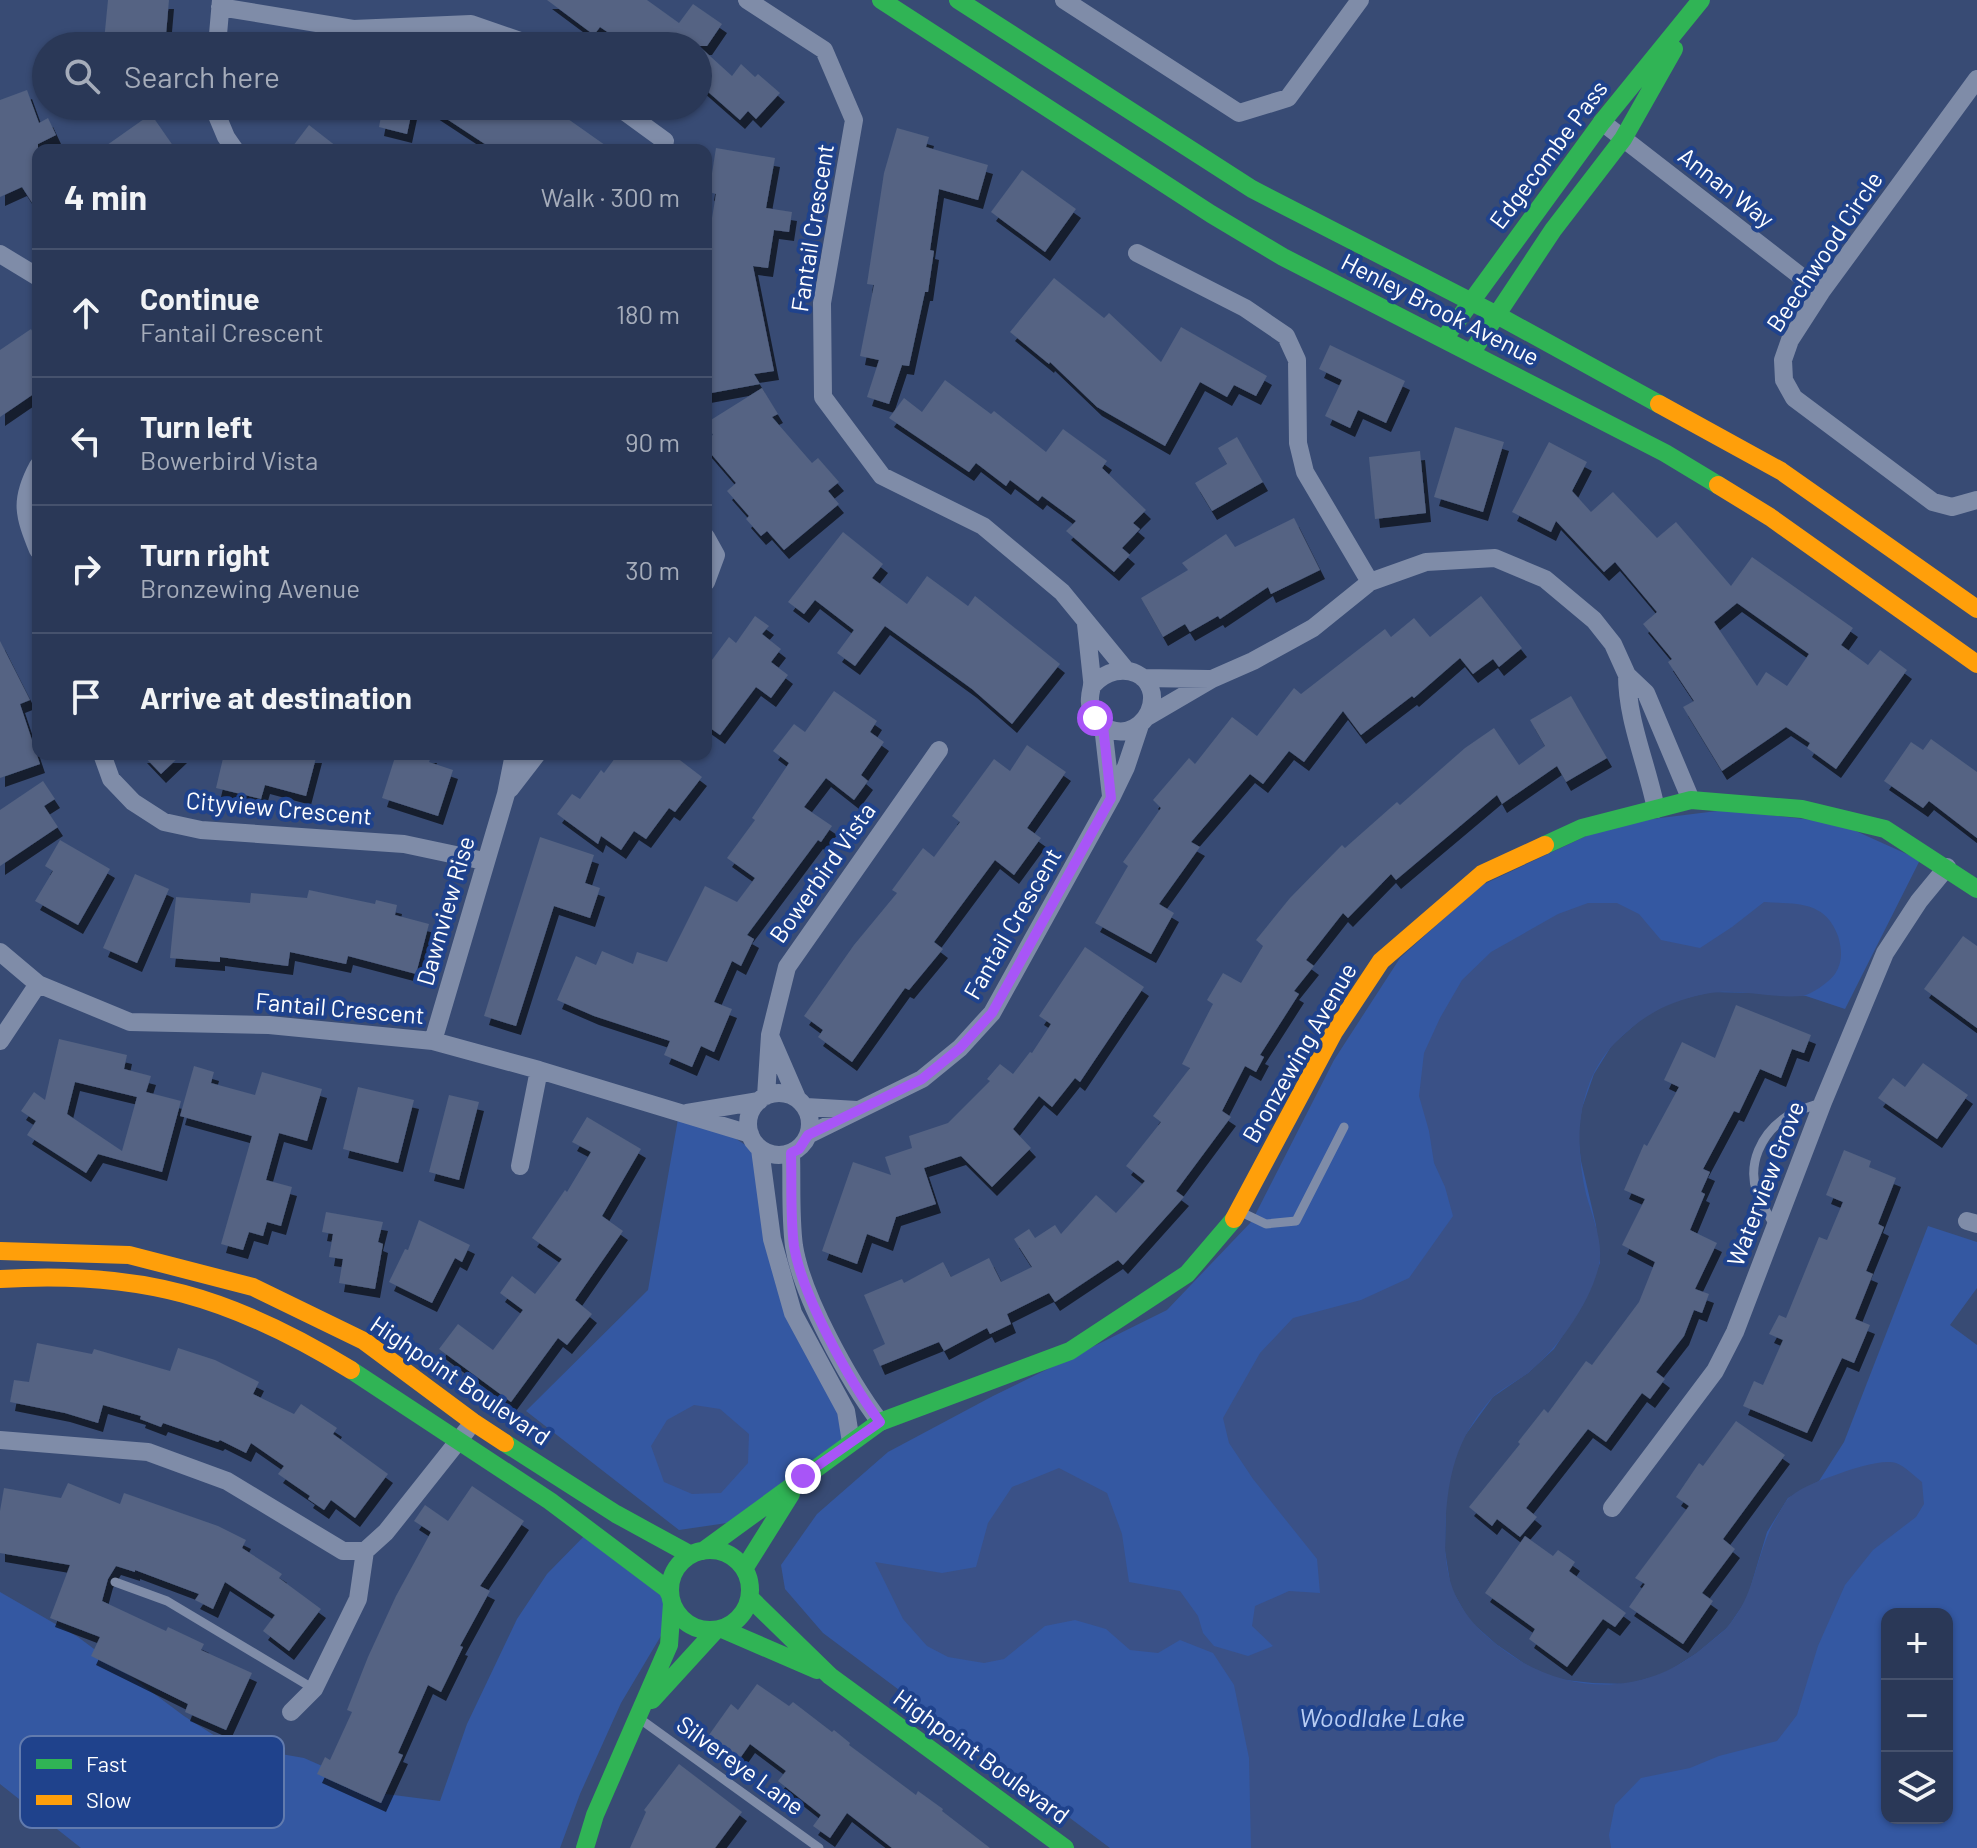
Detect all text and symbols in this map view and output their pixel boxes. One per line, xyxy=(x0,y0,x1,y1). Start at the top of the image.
search box xyxy=(32,32,712,120)
icon: search xyxy=(60,54,104,98)
text: Search here xyxy=(124,58,280,94)
street label: Edgecombe Pass xyxy=(1483,74,1613,234)
street label: Annan Way xyxy=(1673,140,1781,233)
street label: Fantail Crescent xyxy=(784,142,839,314)
street label: Beechwood Circle xyxy=(1759,166,1888,337)
text: 4 min xyxy=(64,176,147,217)
text: Walk · 300 m xyxy=(541,181,680,212)
street label: Henley Brook Avenue xyxy=(1337,246,1544,371)
text: Continue xyxy=(140,280,260,316)
icon: ahead xyxy=(64,291,108,335)
text: 180 m xyxy=(616,298,680,329)
text: Fantail Crescent xyxy=(140,316,324,347)
text: Turn left xyxy=(140,408,253,444)
icon: left xyxy=(64,419,108,463)
text: 90 m xyxy=(625,426,680,457)
text: Bowerbird Vista xyxy=(140,444,318,475)
text: Turn right xyxy=(140,536,270,572)
icon: right xyxy=(64,547,108,591)
text: 30 m xyxy=(625,554,680,585)
text: Bronzewing Avenue xyxy=(140,572,360,603)
icon: arrive xyxy=(64,675,108,719)
text: Arrive at destination xyxy=(140,679,412,715)
route start xyxy=(1077,700,1113,736)
street label: Cityview Crescent xyxy=(185,785,373,830)
street label: Bowerbird Vista xyxy=(763,796,881,948)
street label: Dawnview Rise xyxy=(409,833,480,989)
street label: Fantail Crescent xyxy=(957,843,1067,1004)
street label: Bronzewing Avenue xyxy=(1235,957,1362,1147)
street label: Fantail Crescent xyxy=(254,986,426,1029)
street label: Waterview Grove xyxy=(1720,1097,1809,1270)
street label: Highpoint Boulevard xyxy=(365,1309,556,1451)
route end xyxy=(785,1458,821,1494)
map controls xyxy=(1881,1608,1953,1824)
button: + xyxy=(1881,1608,1953,1680)
button: − xyxy=(1881,1680,1953,1752)
street label: Highpoint Boulevard xyxy=(888,1682,1076,1829)
water label: Woodlake Lake xyxy=(1299,1701,1465,1732)
street label: Silvereye Lane xyxy=(672,1709,810,1821)
legend xyxy=(20,1736,284,1828)
text: Fast xyxy=(86,1750,128,1776)
button: layers xyxy=(1881,1752,1953,1824)
text: Slow xyxy=(86,1786,131,1812)

